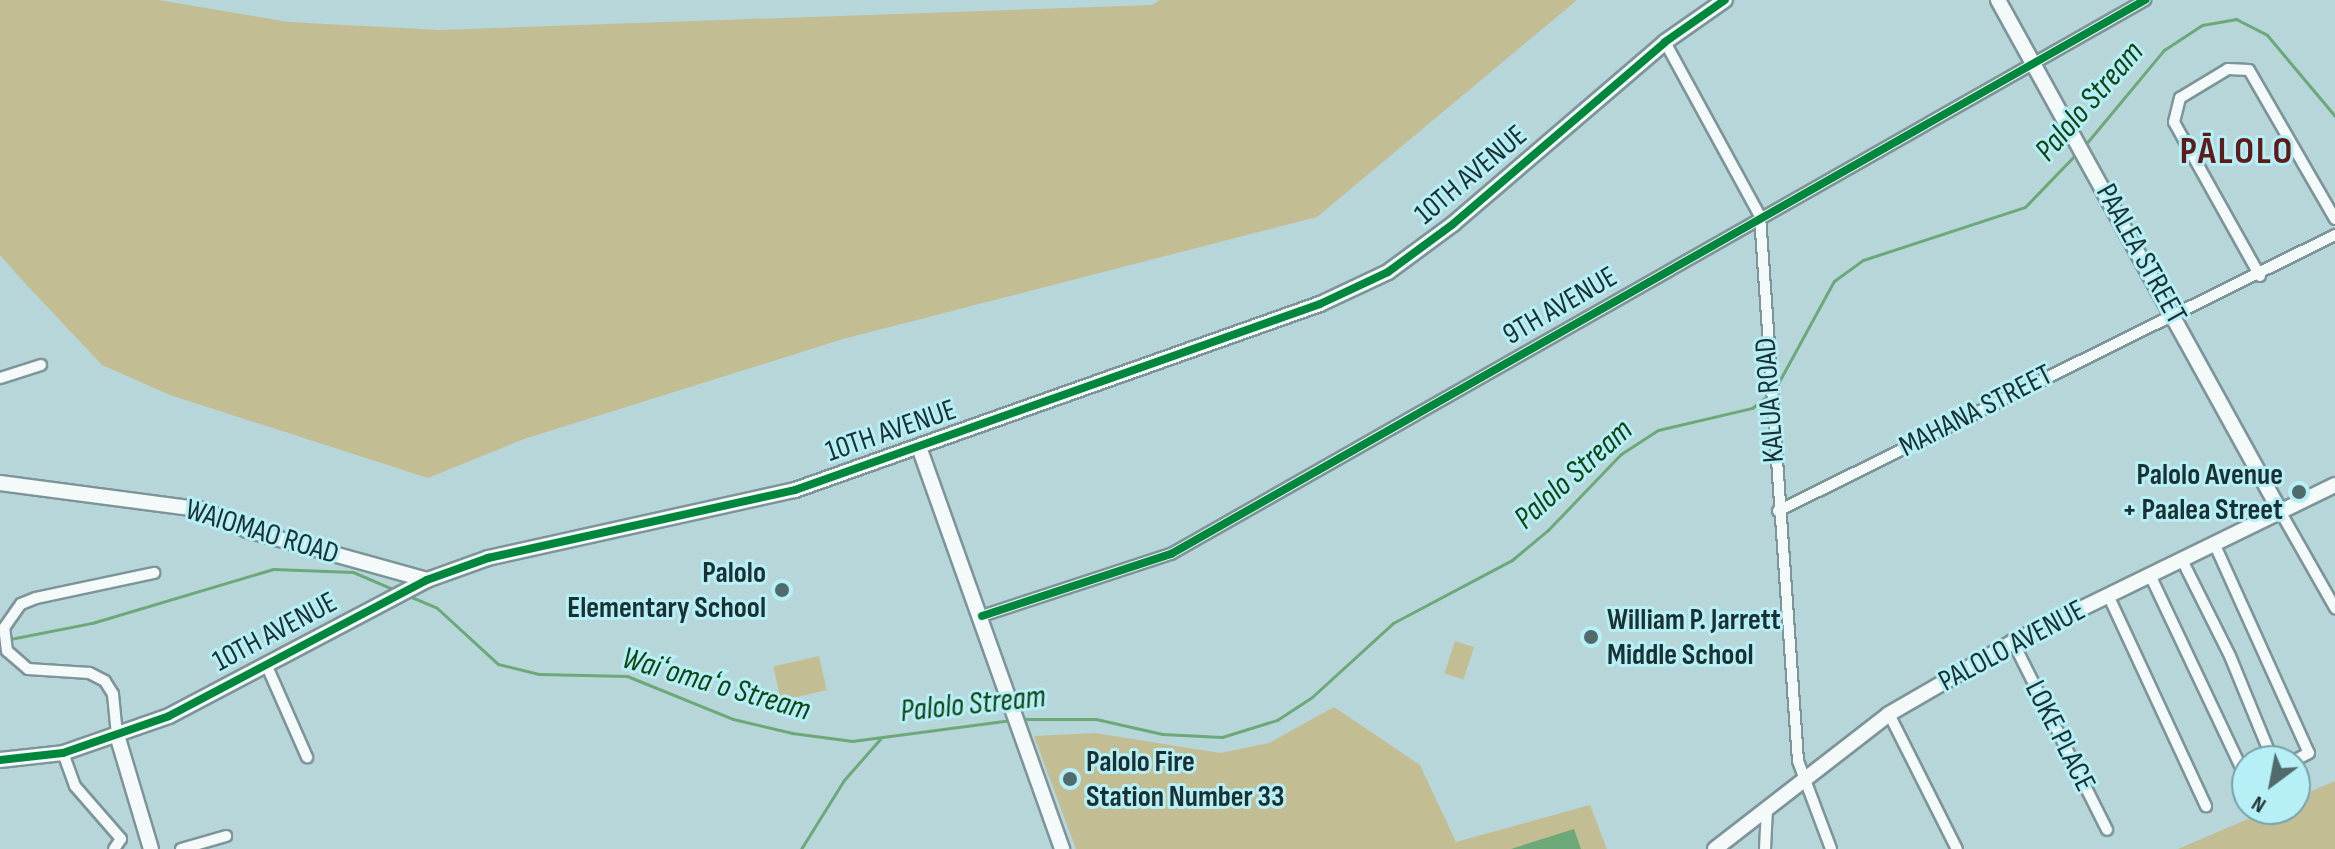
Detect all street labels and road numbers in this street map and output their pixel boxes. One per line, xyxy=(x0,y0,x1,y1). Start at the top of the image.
street label: 10TH AVENUE xyxy=(1408,118,1534,232)
street label: PAALEA STREET xyxy=(2088,178,2194,330)
street label: 9TH AVENUE xyxy=(1497,259,1623,353)
street label: KALUA ROAD xyxy=(1748,336,1792,464)
street label: MAHANA STREET xyxy=(1893,357,2059,465)
street label: 10TH AVENUE xyxy=(821,392,961,470)
street label: WAIOMAO ROAD xyxy=(181,492,343,572)
street label: 10TH AVENUE xyxy=(207,584,343,680)
street label: PALOLO AVENUE xyxy=(1933,592,2091,700)
street label: LOKE PLACE xyxy=(2017,675,2103,797)

